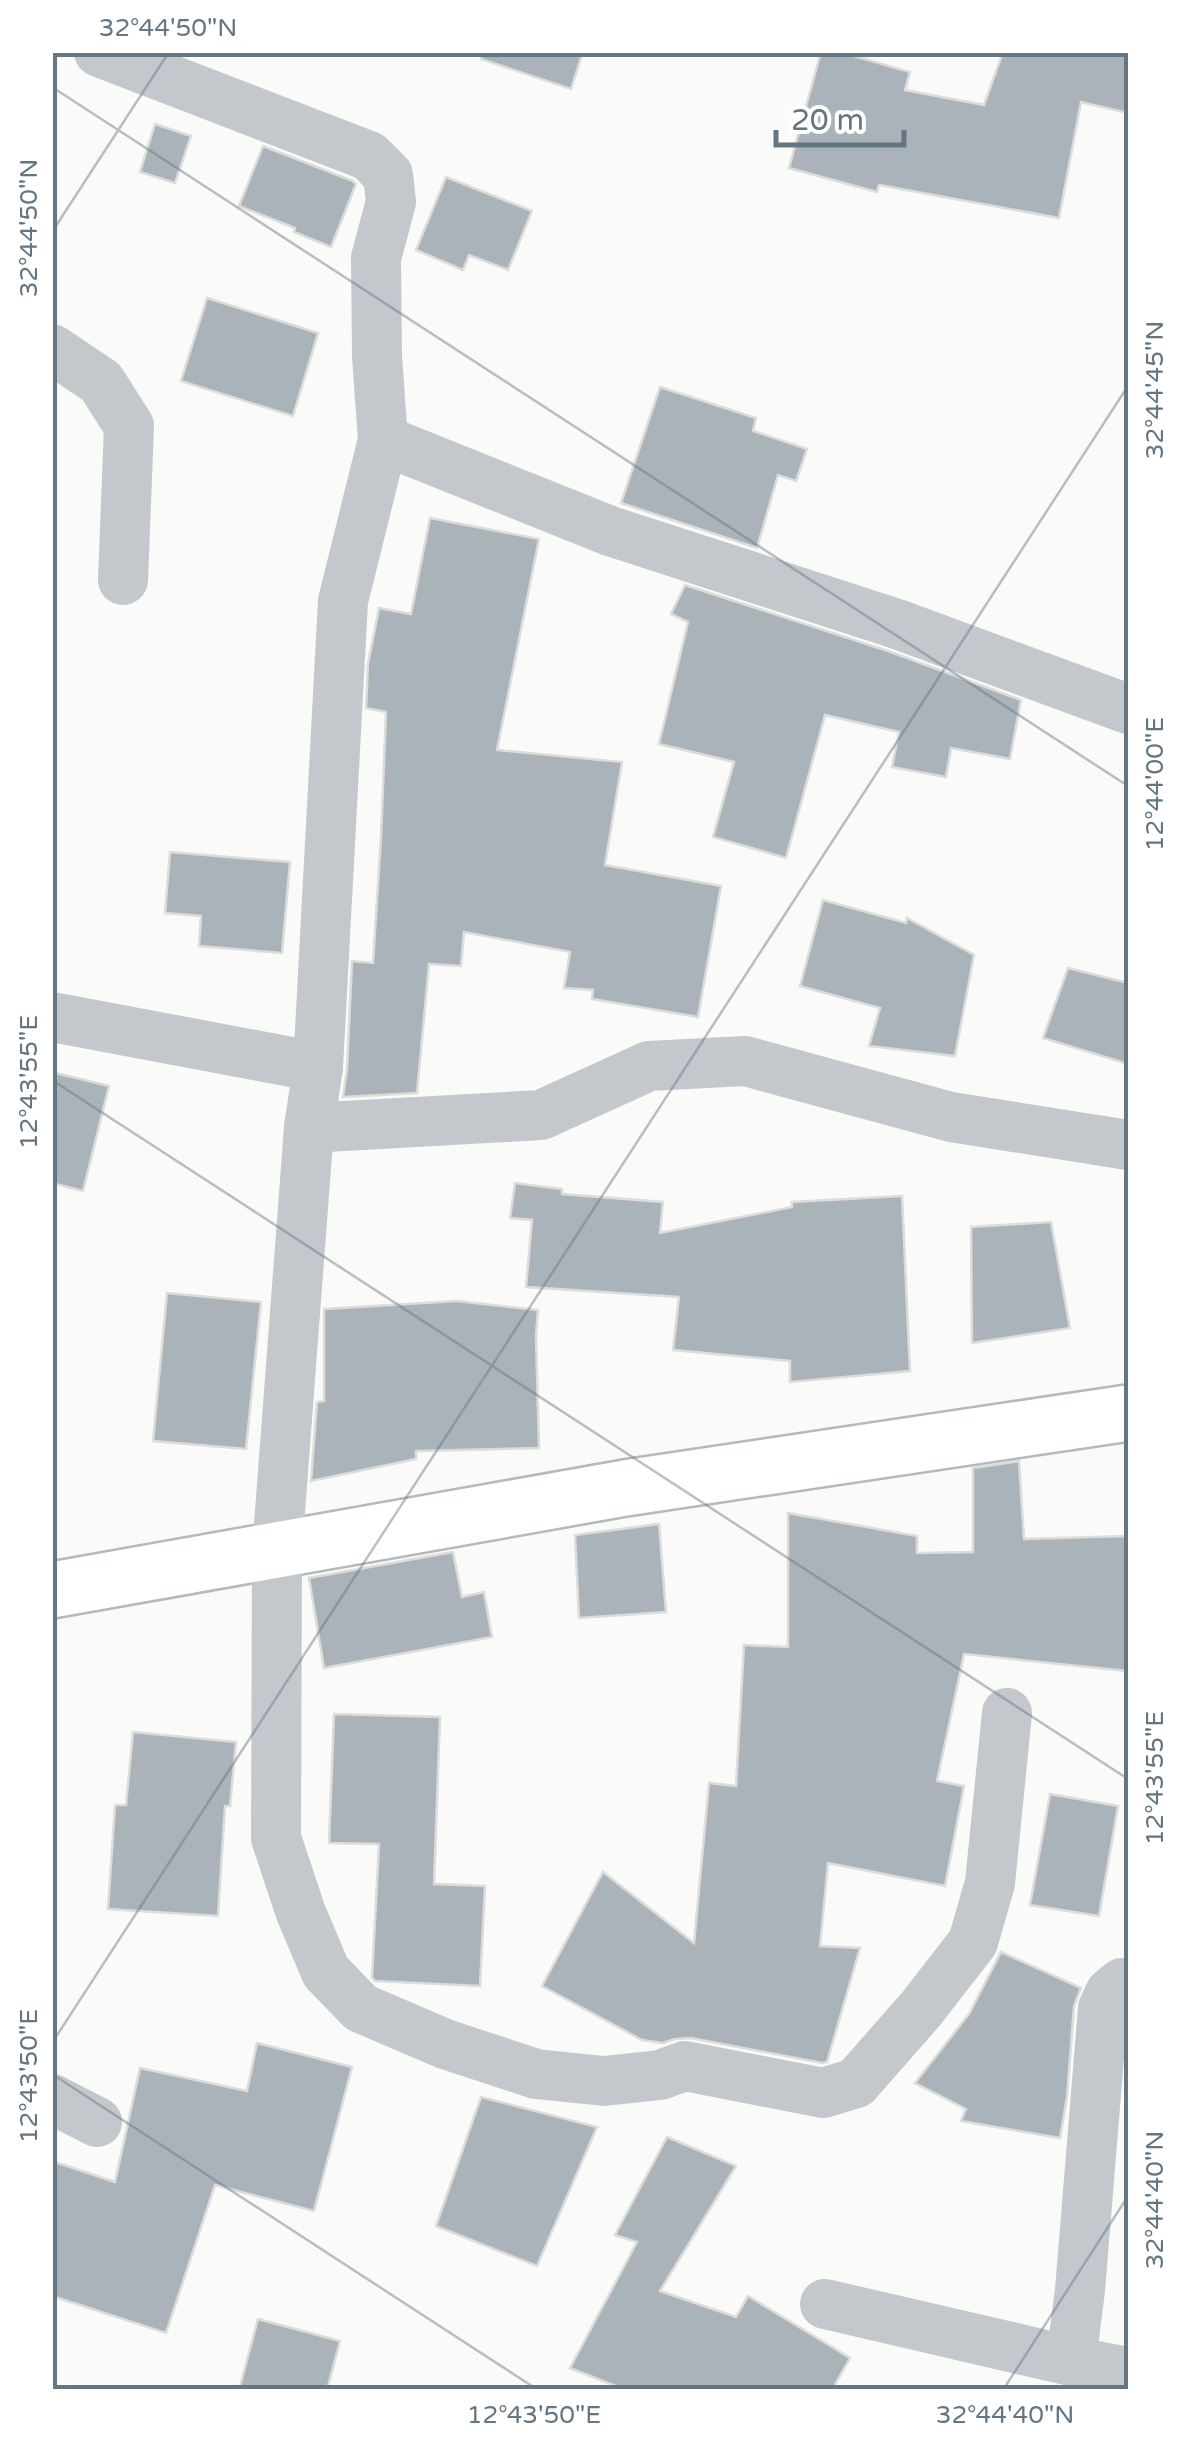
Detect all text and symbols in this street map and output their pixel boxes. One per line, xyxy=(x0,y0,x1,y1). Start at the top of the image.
text: 32°44'50"N xyxy=(99,13,237,43)
scale bar xyxy=(776,85,904,147)
text: 20 m xyxy=(791,102,864,139)
text: 32°44'50"N xyxy=(14,159,44,297)
text: 32°44'45"N xyxy=(1140,321,1170,459)
text: 12°44'00"E xyxy=(1140,717,1170,851)
text: 12°43'55"E xyxy=(14,1015,44,1149)
text: 12°43'55"E xyxy=(1140,1711,1170,1845)
text: 12°43'50"E xyxy=(14,2009,44,2143)
text: 32°44'40"N xyxy=(1140,2131,1170,2269)
text: 12°43'50"E xyxy=(467,2400,601,2430)
text: 32°44'40"N xyxy=(936,2400,1074,2430)

